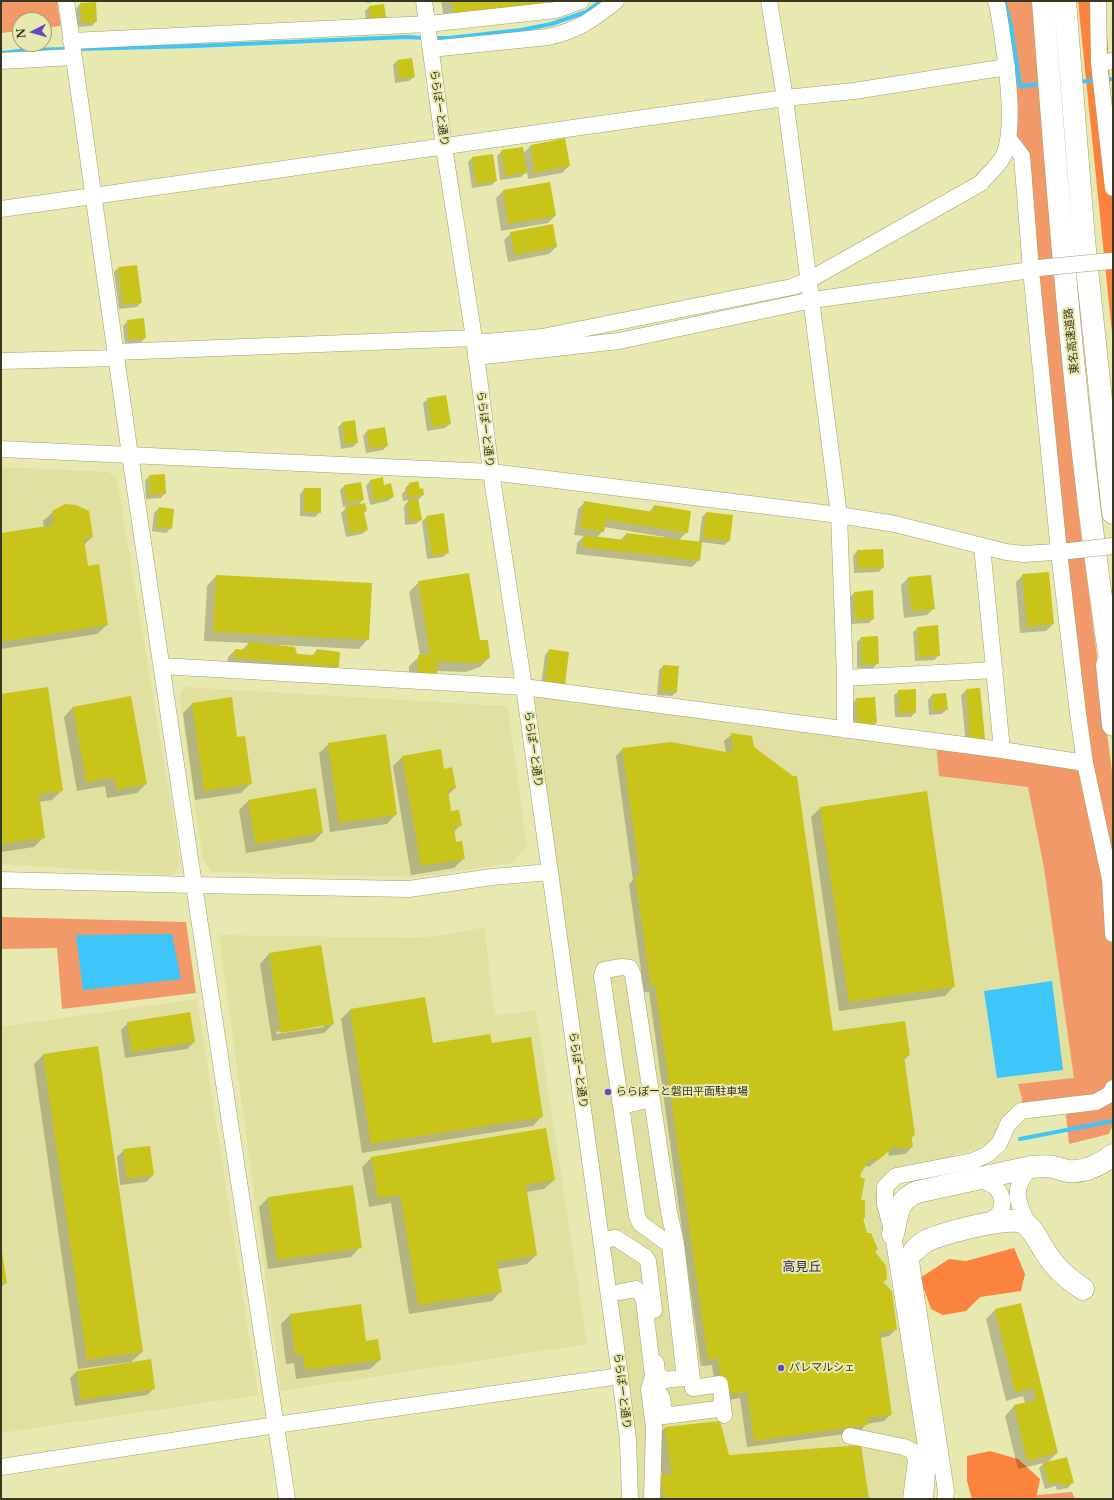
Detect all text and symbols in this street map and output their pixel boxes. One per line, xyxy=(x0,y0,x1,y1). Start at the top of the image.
north arrow xyxy=(12,12,52,52)
text: N xyxy=(14,27,29,39)
street label: ららぽーと通り xyxy=(427,69,451,147)
street label: 東名高速道路 xyxy=(1062,307,1082,375)
street label: ららぽーと通り xyxy=(474,390,496,468)
street label: ららぽーと通り xyxy=(521,710,545,788)
street label: ららぽーと通り xyxy=(566,1031,590,1109)
place label: ららぽーと磐田平面駐車場 xyxy=(616,1085,748,1099)
marker: ららぽーと磐田平面駐車場 xyxy=(603,1087,613,1097)
district label: 高見丘 xyxy=(783,1259,821,1275)
street label: ららぽーと通り xyxy=(611,1352,633,1430)
place label: パレマルシェ xyxy=(789,1361,855,1375)
marker: パレマルシェ xyxy=(776,1363,786,1373)

